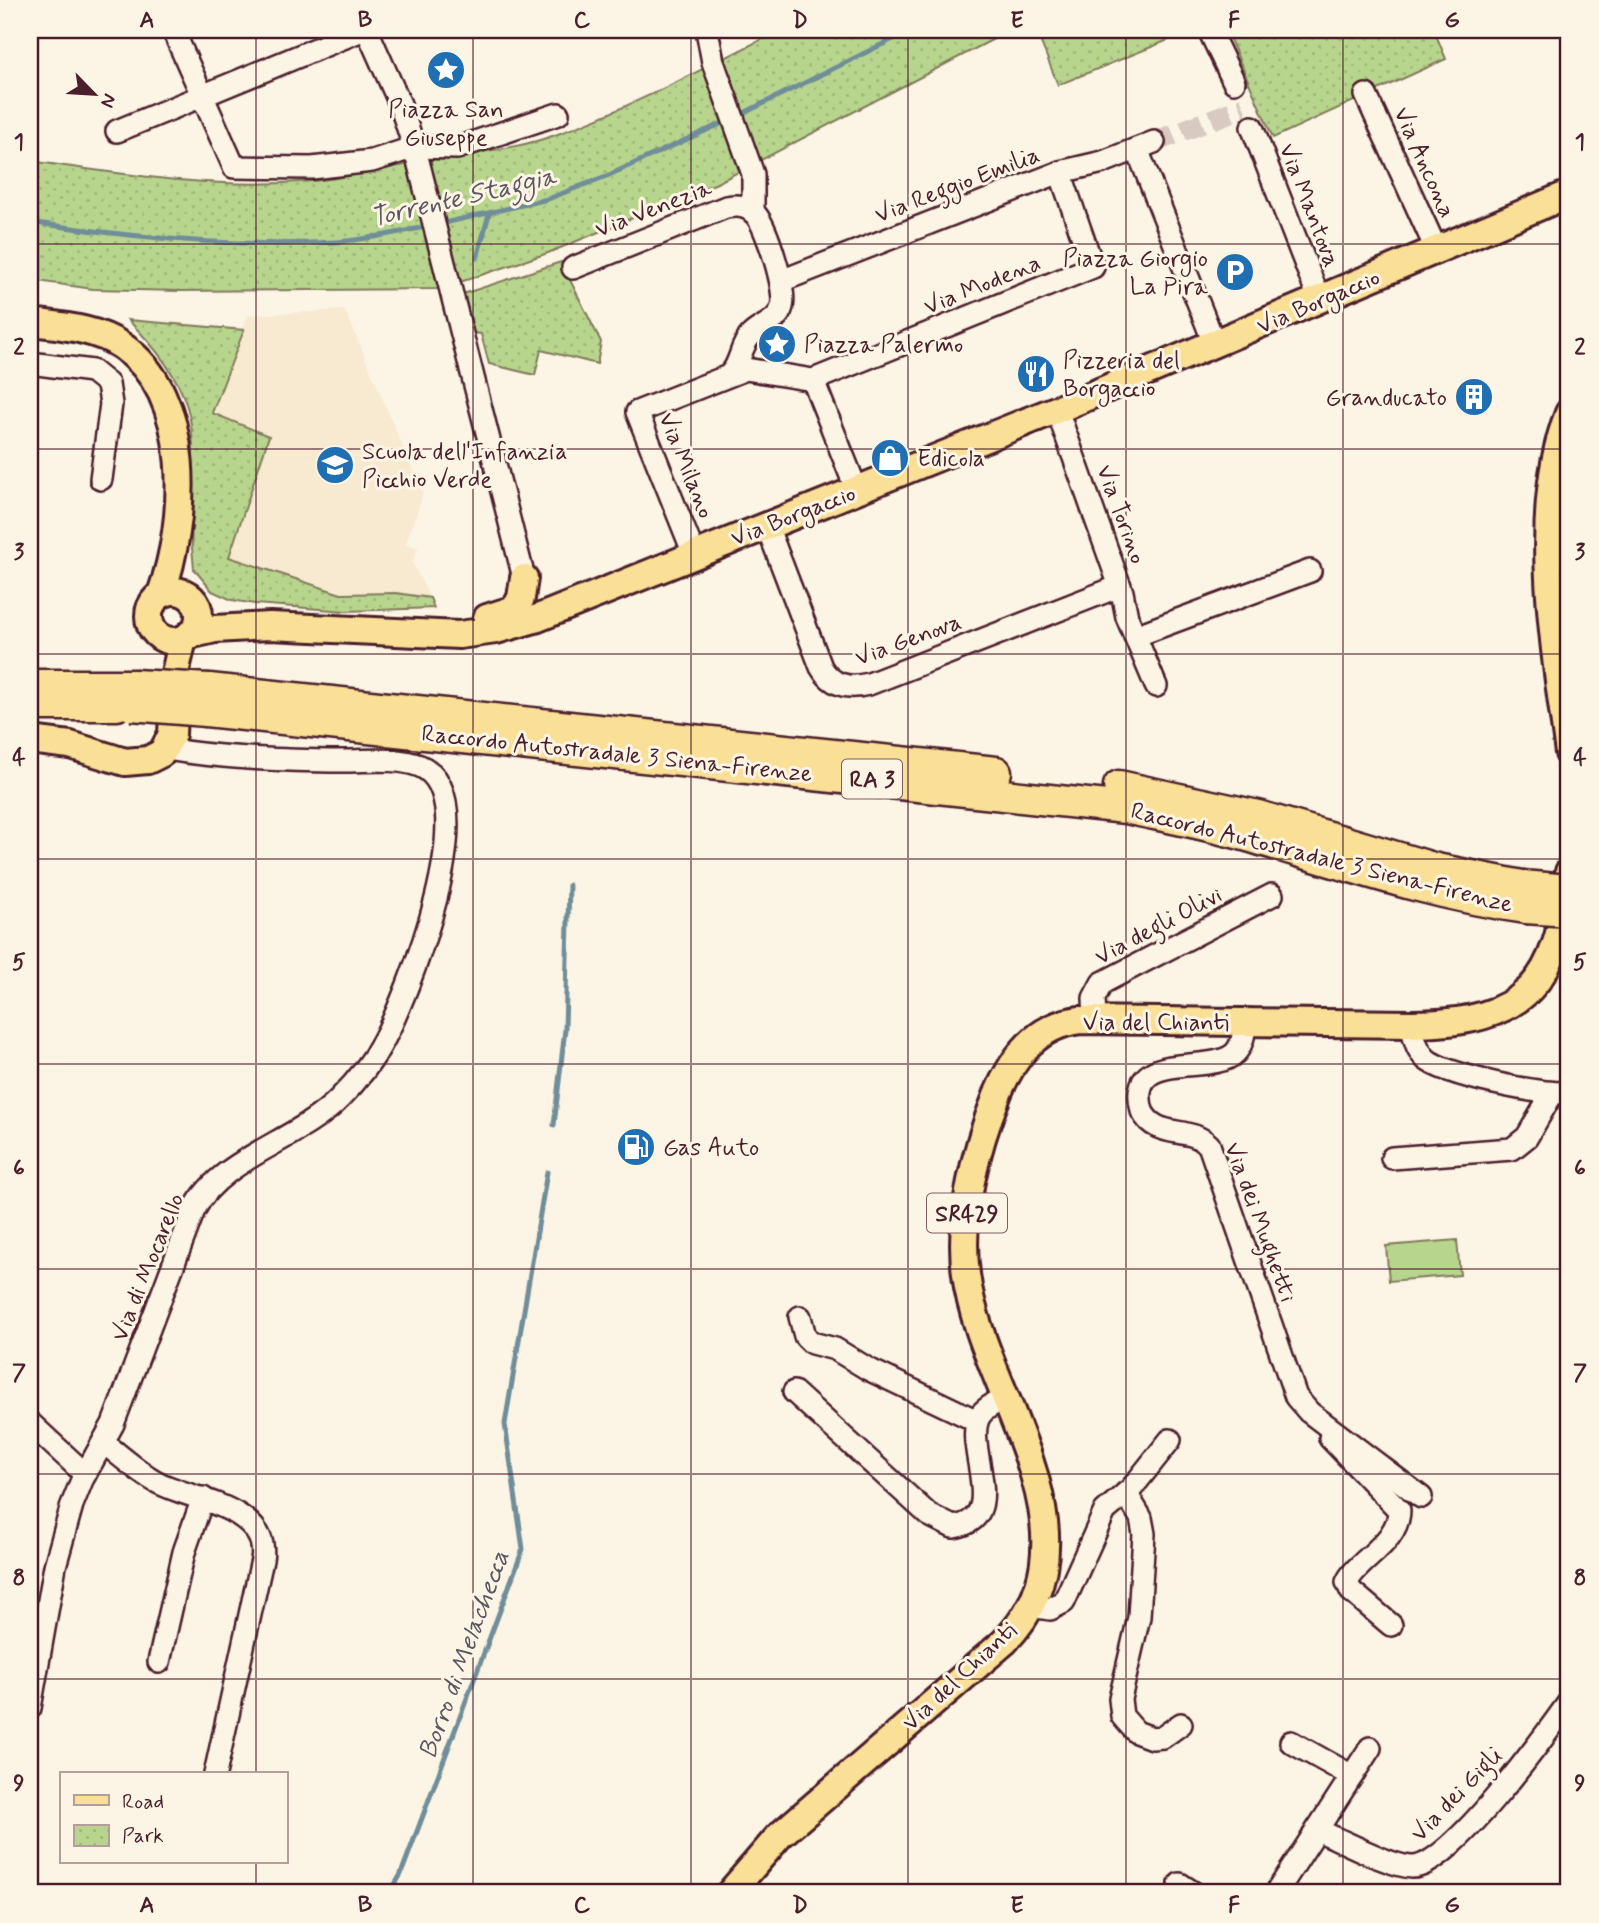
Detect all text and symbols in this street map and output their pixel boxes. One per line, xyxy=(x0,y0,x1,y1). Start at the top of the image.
text: A xyxy=(139,6,155,36)
text: B xyxy=(358,6,373,36)
text: C xyxy=(574,6,591,36)
text: D xyxy=(792,6,808,36)
text: E xyxy=(1010,6,1024,36)
text: F xyxy=(1228,6,1240,36)
text: G xyxy=(1444,6,1460,36)
place icon: Piazza San Giuseppe xyxy=(425,49,467,91)
north arrow xyxy=(60,60,130,130)
text: N xyxy=(94,90,122,112)
place label: Piazza San Giuseppe xyxy=(388,95,504,154)
street label: Via Ancona xyxy=(1385,102,1462,223)
text: 1 xyxy=(14,128,24,158)
text: 1 xyxy=(1575,128,1585,158)
street label: Via Mantova xyxy=(1271,139,1346,272)
street label: Via Reggio Emilia xyxy=(871,140,1045,234)
water label: Torrente Staggia xyxy=(367,160,562,239)
street label: Via Venezia xyxy=(591,173,717,246)
place label: Piazza Giorgio La Pira xyxy=(1063,244,1209,303)
street label: Via Modena xyxy=(920,248,1046,323)
parking icon: Piazza Giorgio La Pira xyxy=(1214,251,1256,293)
street label: Via Borgaccio xyxy=(1252,262,1386,344)
place icon: Piazza Palermo xyxy=(756,323,798,365)
place label: Piazza Palermo xyxy=(804,330,963,361)
text: 2 xyxy=(13,333,25,363)
text: 2 xyxy=(1574,333,1586,363)
place label: Pizzeria del Borgaccio xyxy=(1063,346,1180,407)
restaurant icon: Pizzeria del Borgaccio xyxy=(1015,353,1057,395)
building icon: Granducato xyxy=(1453,376,1495,418)
place label: Granducato xyxy=(1325,383,1447,414)
street label: Via Milano xyxy=(650,408,721,523)
place label: Scuola dell'Infanzia Picchio Verde xyxy=(362,437,568,496)
shop icon: Edicola xyxy=(869,437,911,479)
school or university icon: Scuola dell'Infanzia Picchio Verde xyxy=(314,444,356,486)
place label: Edicola xyxy=(917,444,985,475)
street label: Via Torino xyxy=(1088,461,1153,568)
street label: Via Borgaccio xyxy=(727,478,861,556)
text: 3 xyxy=(14,538,25,568)
text: 3 xyxy=(1575,538,1586,568)
street label: Via Genova xyxy=(851,607,966,674)
street label: Raccordo Autostradale 3 Siena-Firenze xyxy=(420,719,814,790)
text: 4 xyxy=(12,743,26,773)
text: 4 xyxy=(1573,743,1587,773)
road number: RA 3 xyxy=(842,760,902,799)
street label: Raccordo Autostradale 3 Siena-Firenze xyxy=(1127,796,1516,921)
street label: Via degli Olivi xyxy=(1090,880,1229,976)
text: 5 xyxy=(12,948,26,978)
text: 5 xyxy=(1573,948,1587,978)
street label: Via del Chianti xyxy=(1083,1008,1229,1039)
fuel station icon: Gas Auto xyxy=(615,1126,657,1168)
place label: Gas Auto xyxy=(663,1133,759,1164)
street label: Via dei Mughetti xyxy=(1213,1138,1303,1308)
text: 6 xyxy=(13,1154,25,1184)
text: 6 xyxy=(1574,1154,1586,1184)
street label: Via di Mocarello xyxy=(105,1189,192,1346)
road number: SR429 xyxy=(927,1194,1007,1232)
text: 7 xyxy=(12,1359,26,1389)
text: 7 xyxy=(1573,1359,1587,1389)
water label: Borro di Melachecca xyxy=(411,1546,518,1763)
text: 8 xyxy=(13,1564,25,1594)
text: 8 xyxy=(1574,1564,1586,1594)
street label: Via del Chianti xyxy=(896,1616,1024,1738)
street label: Via dei Gigli xyxy=(1404,1741,1512,1851)
text: 9 xyxy=(13,1769,25,1799)
text: 9 xyxy=(1574,1769,1586,1799)
legend xyxy=(60,1772,287,1864)
text: Road xyxy=(122,1788,164,1816)
text: Park xyxy=(122,1822,164,1850)
text: A xyxy=(139,1891,155,1921)
text: B xyxy=(358,1891,373,1921)
text: C xyxy=(574,1891,591,1921)
text: D xyxy=(792,1891,808,1921)
text: E xyxy=(1010,1891,1024,1921)
text: F xyxy=(1228,1891,1240,1921)
text: G xyxy=(1444,1891,1460,1921)

